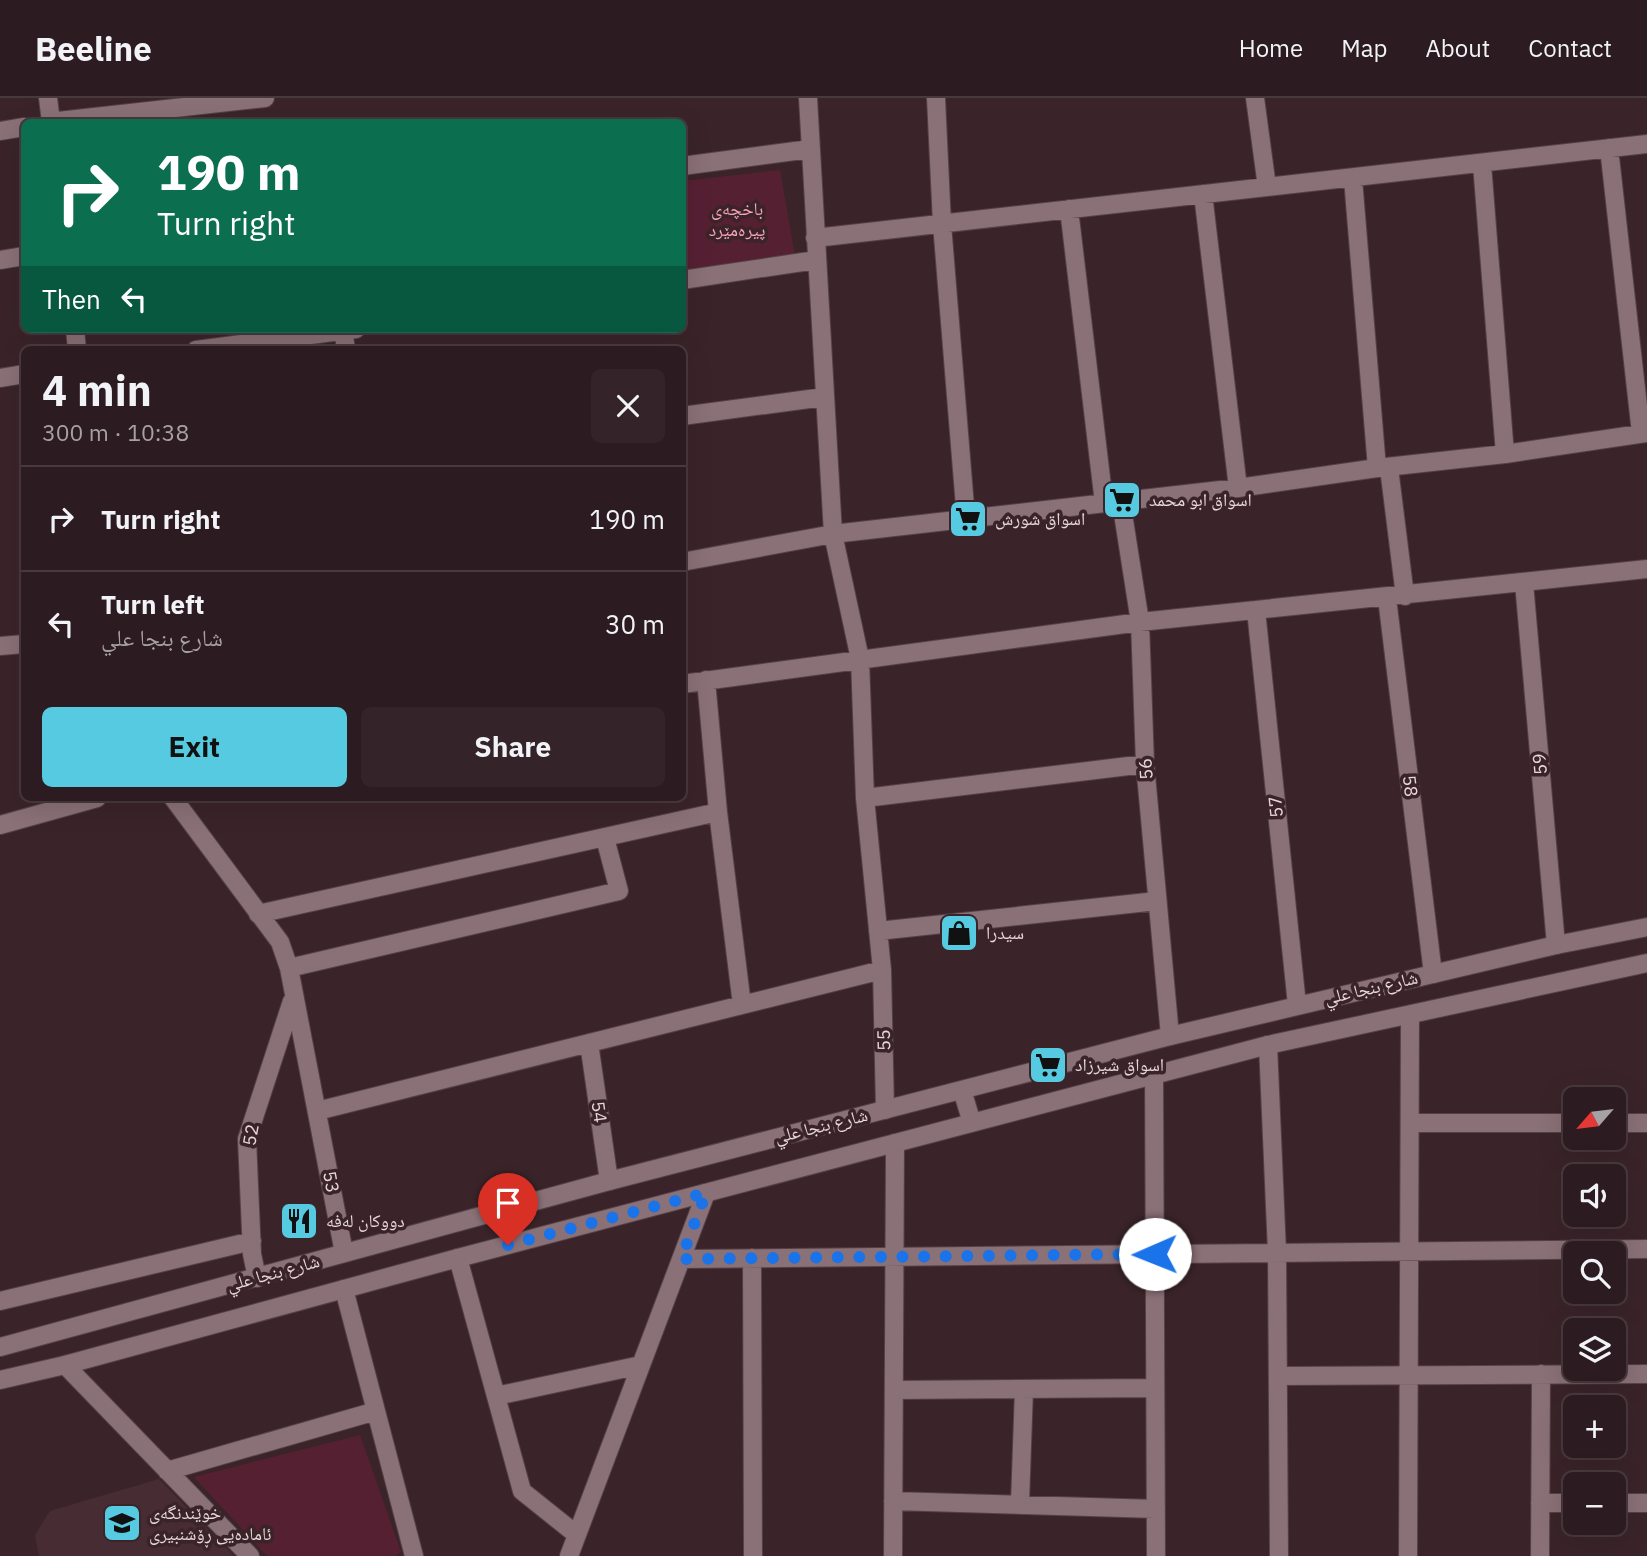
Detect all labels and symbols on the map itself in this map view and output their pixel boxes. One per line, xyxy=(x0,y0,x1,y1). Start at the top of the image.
park label: باخچەی پیرەمێرد xyxy=(709,197,765,241)
supermarket icon: اسواق ابو محمد xyxy=(1101,479,1143,521)
place label: اسواق ابو محمد xyxy=(1149,488,1252,511)
supermarket icon: اسواق شورش xyxy=(947,498,989,540)
place label: اسواق شورش xyxy=(995,507,1085,530)
street label: 59 xyxy=(1527,752,1552,776)
street label: 56 xyxy=(1133,757,1158,781)
street label: 58 xyxy=(1398,774,1423,798)
street label: 57 xyxy=(1263,795,1288,819)
shop icon: سيدرا xyxy=(938,912,980,954)
place label: سيدرا xyxy=(986,921,1024,944)
street label: شارع بنجا علي xyxy=(1322,966,1421,1013)
street label: 55 xyxy=(872,1029,895,1051)
supermarket icon: اسواق شيرزاد xyxy=(1027,1044,1069,1086)
place label: اسواق شيرزاد xyxy=(1075,1053,1164,1076)
north arrow xyxy=(1563,1087,1626,1150)
street label: 54 xyxy=(587,1100,612,1124)
street label: شارع بنجا علي xyxy=(772,1103,871,1152)
street label: 52 xyxy=(237,1122,264,1148)
street label: 53 xyxy=(318,1169,345,1195)
pin xyxy=(478,1173,538,1245)
restaurant icon: دووكان لەفە xyxy=(278,1200,320,1242)
place label: دووكان لەفە xyxy=(326,1209,405,1232)
position arrow xyxy=(1118,1217,1192,1291)
street label: شارع بنجا علي xyxy=(224,1249,323,1299)
place label: خوێندنگەی ئامادەیی ڕۆشنبیری xyxy=(149,1501,272,1548)
school or university icon: خوێندنگەی ئامادەیی ڕۆشنبیری xyxy=(101,1502,143,1544)

